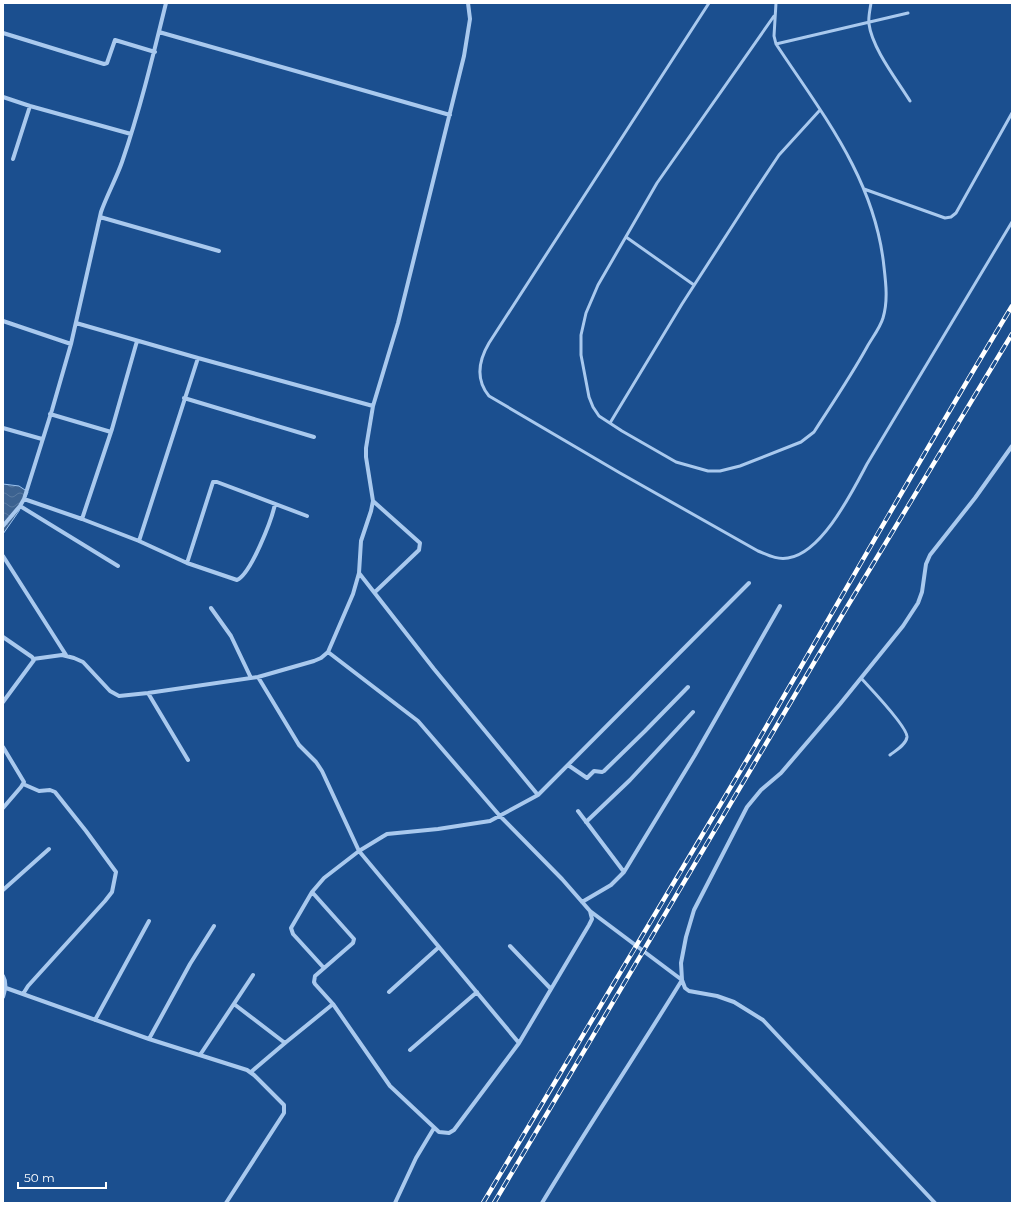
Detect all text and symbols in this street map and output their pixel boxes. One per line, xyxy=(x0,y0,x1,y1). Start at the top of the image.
scale bar xyxy=(18,1164,106,1190)
text: 50 m xyxy=(24,1170,55,1185)

